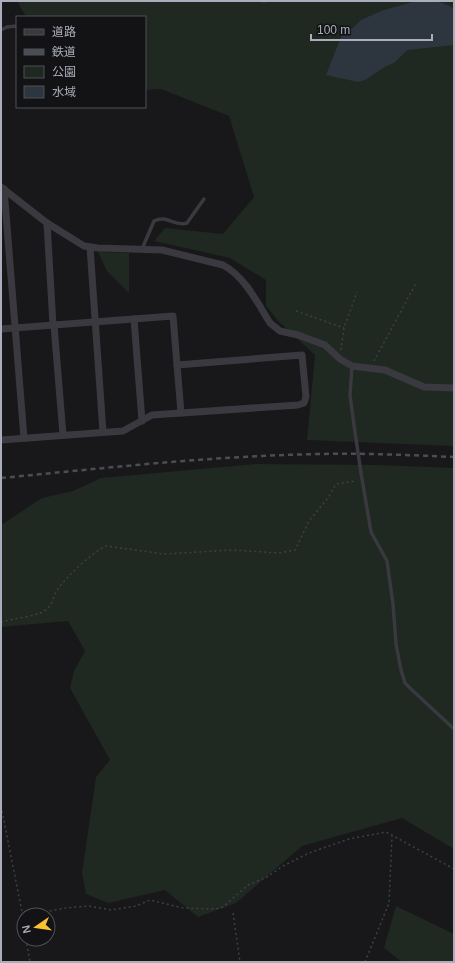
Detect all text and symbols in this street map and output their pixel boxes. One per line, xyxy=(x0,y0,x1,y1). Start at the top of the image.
legend xyxy=(16,16,146,108)
scale bar xyxy=(311,16,432,42)
text: 100 m xyxy=(317,23,350,37)
text: 道路 xyxy=(52,25,76,39)
text: 鉄道 xyxy=(52,45,76,59)
text: 公園 xyxy=(52,65,76,79)
text: 水域 xyxy=(52,85,76,99)
north arrow xyxy=(16,907,56,947)
text: N xyxy=(20,924,33,934)

